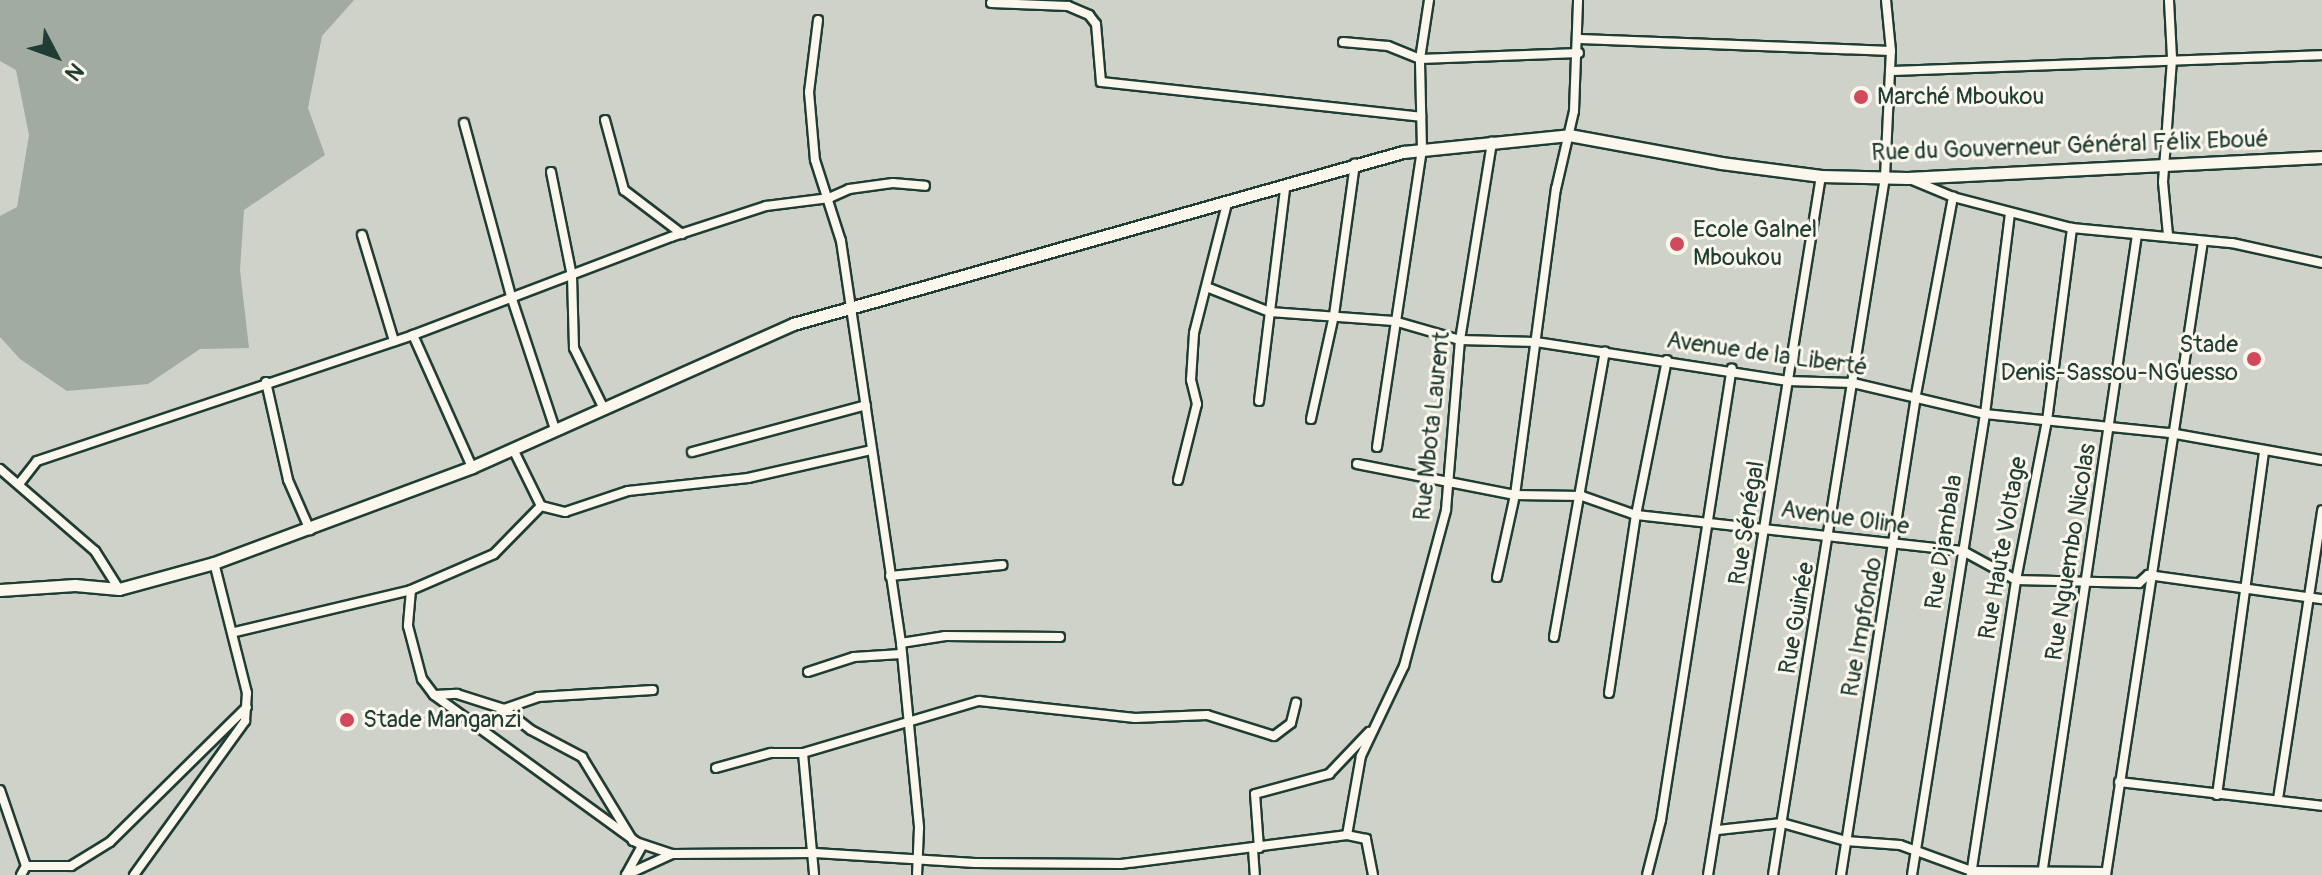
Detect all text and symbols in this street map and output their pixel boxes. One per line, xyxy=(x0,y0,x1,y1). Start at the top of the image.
north arrow xyxy=(16,16,96,96)
text: N xyxy=(59,57,90,87)
place label: Marché Mboukou xyxy=(1877,83,2044,111)
marker: Marché Mboukou xyxy=(1852,88,1870,106)
street label: Rue du Gouverneur Général Félix Eboué xyxy=(1871,125,2269,167)
place label: Ecole Galnel Mboukou xyxy=(1693,216,1817,272)
marker: Ecole Galnel Mboukou xyxy=(1668,235,1686,253)
street label: Avenue de la Liberté xyxy=(1665,326,1869,382)
street label: Rue Mbota Laurent xyxy=(1408,330,1456,522)
place label: Stade Denis-Sassou-NGuesso xyxy=(2001,331,2238,387)
marker: Stade Denis-Sassou-NGuesso xyxy=(2245,350,2263,368)
street label: Rue Nguembo Nicolas xyxy=(2040,441,2102,663)
street label: Rue Haute Voltage xyxy=(1973,454,2033,642)
street label: Rue Sénégal xyxy=(1723,459,1771,587)
street label: Rue Djambala xyxy=(1919,473,1969,611)
street label: Avenue Oline xyxy=(1779,495,1911,541)
street label: Rue Impfondo xyxy=(1836,555,1888,699)
street label: Rue Guinée xyxy=(1773,560,1821,676)
place label: Stade Manganzi xyxy=(363,706,521,734)
marker: Stade Manganzi xyxy=(338,711,356,729)

